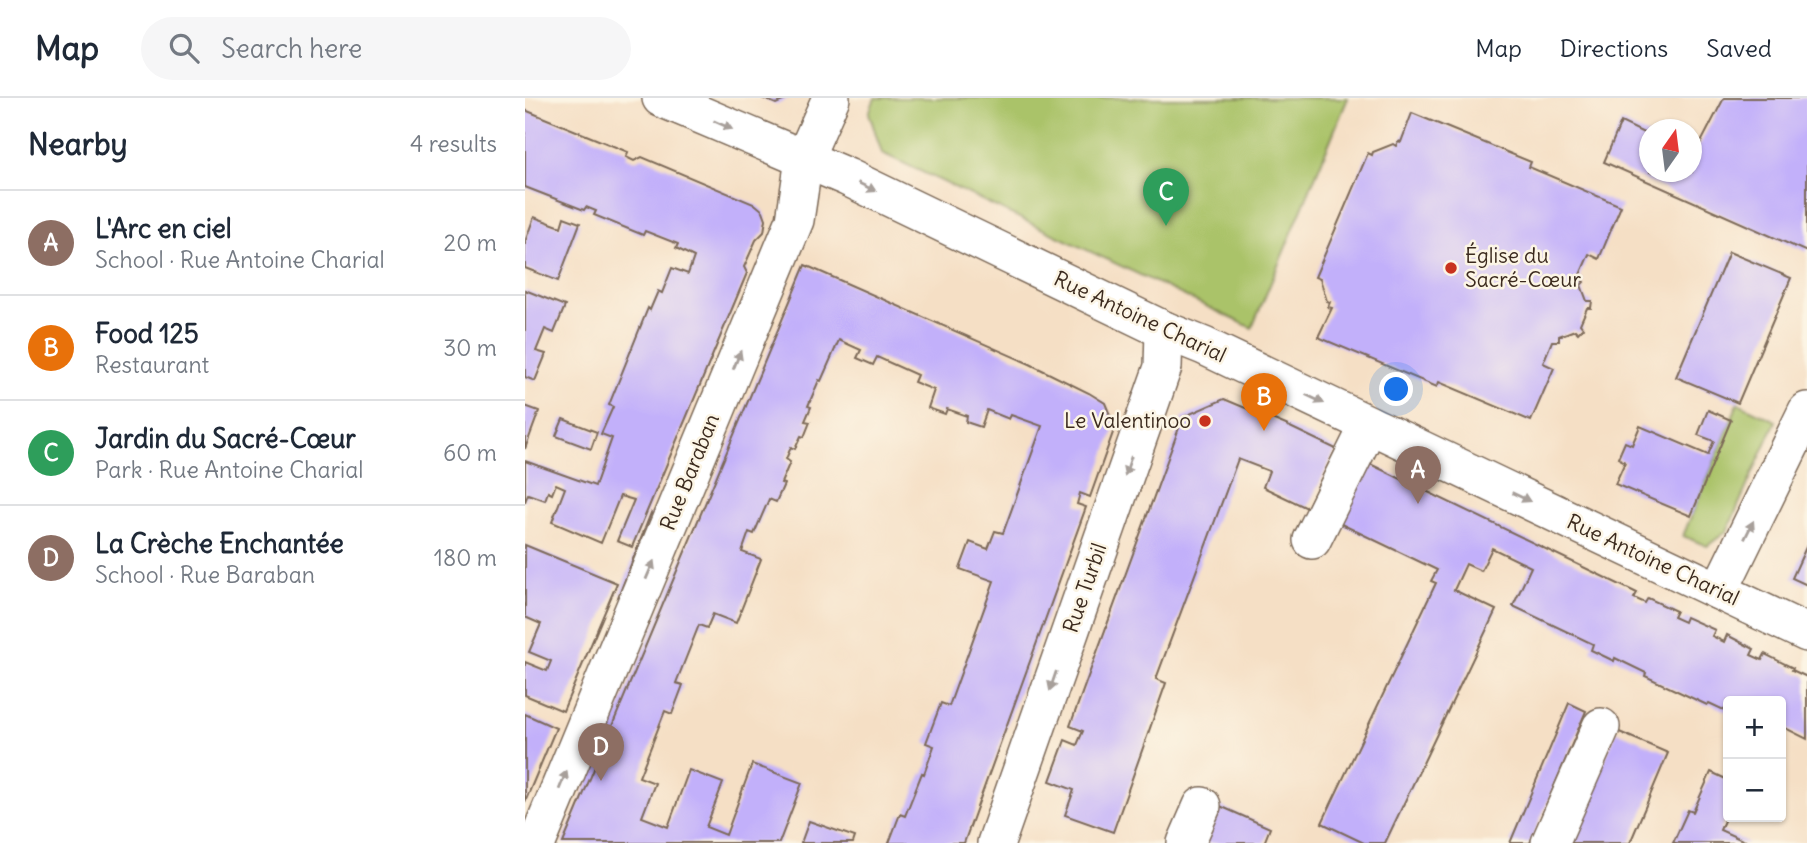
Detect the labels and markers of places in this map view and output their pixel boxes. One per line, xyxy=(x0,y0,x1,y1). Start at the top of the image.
pin: C xyxy=(1143,168,1189,226)
place label: Église du Sacré-Cœur xyxy=(1465,242,1581,293)
marker: Église du Sacré-Cœur xyxy=(1443,260,1459,276)
pin: B xyxy=(1241,373,1287,431)
place label: Le Valentinoo xyxy=(1064,407,1191,434)
marker: Le Valentinoo xyxy=(1197,413,1213,429)
pin: A xyxy=(1395,446,1441,504)
pin: D xyxy=(578,723,624,781)

